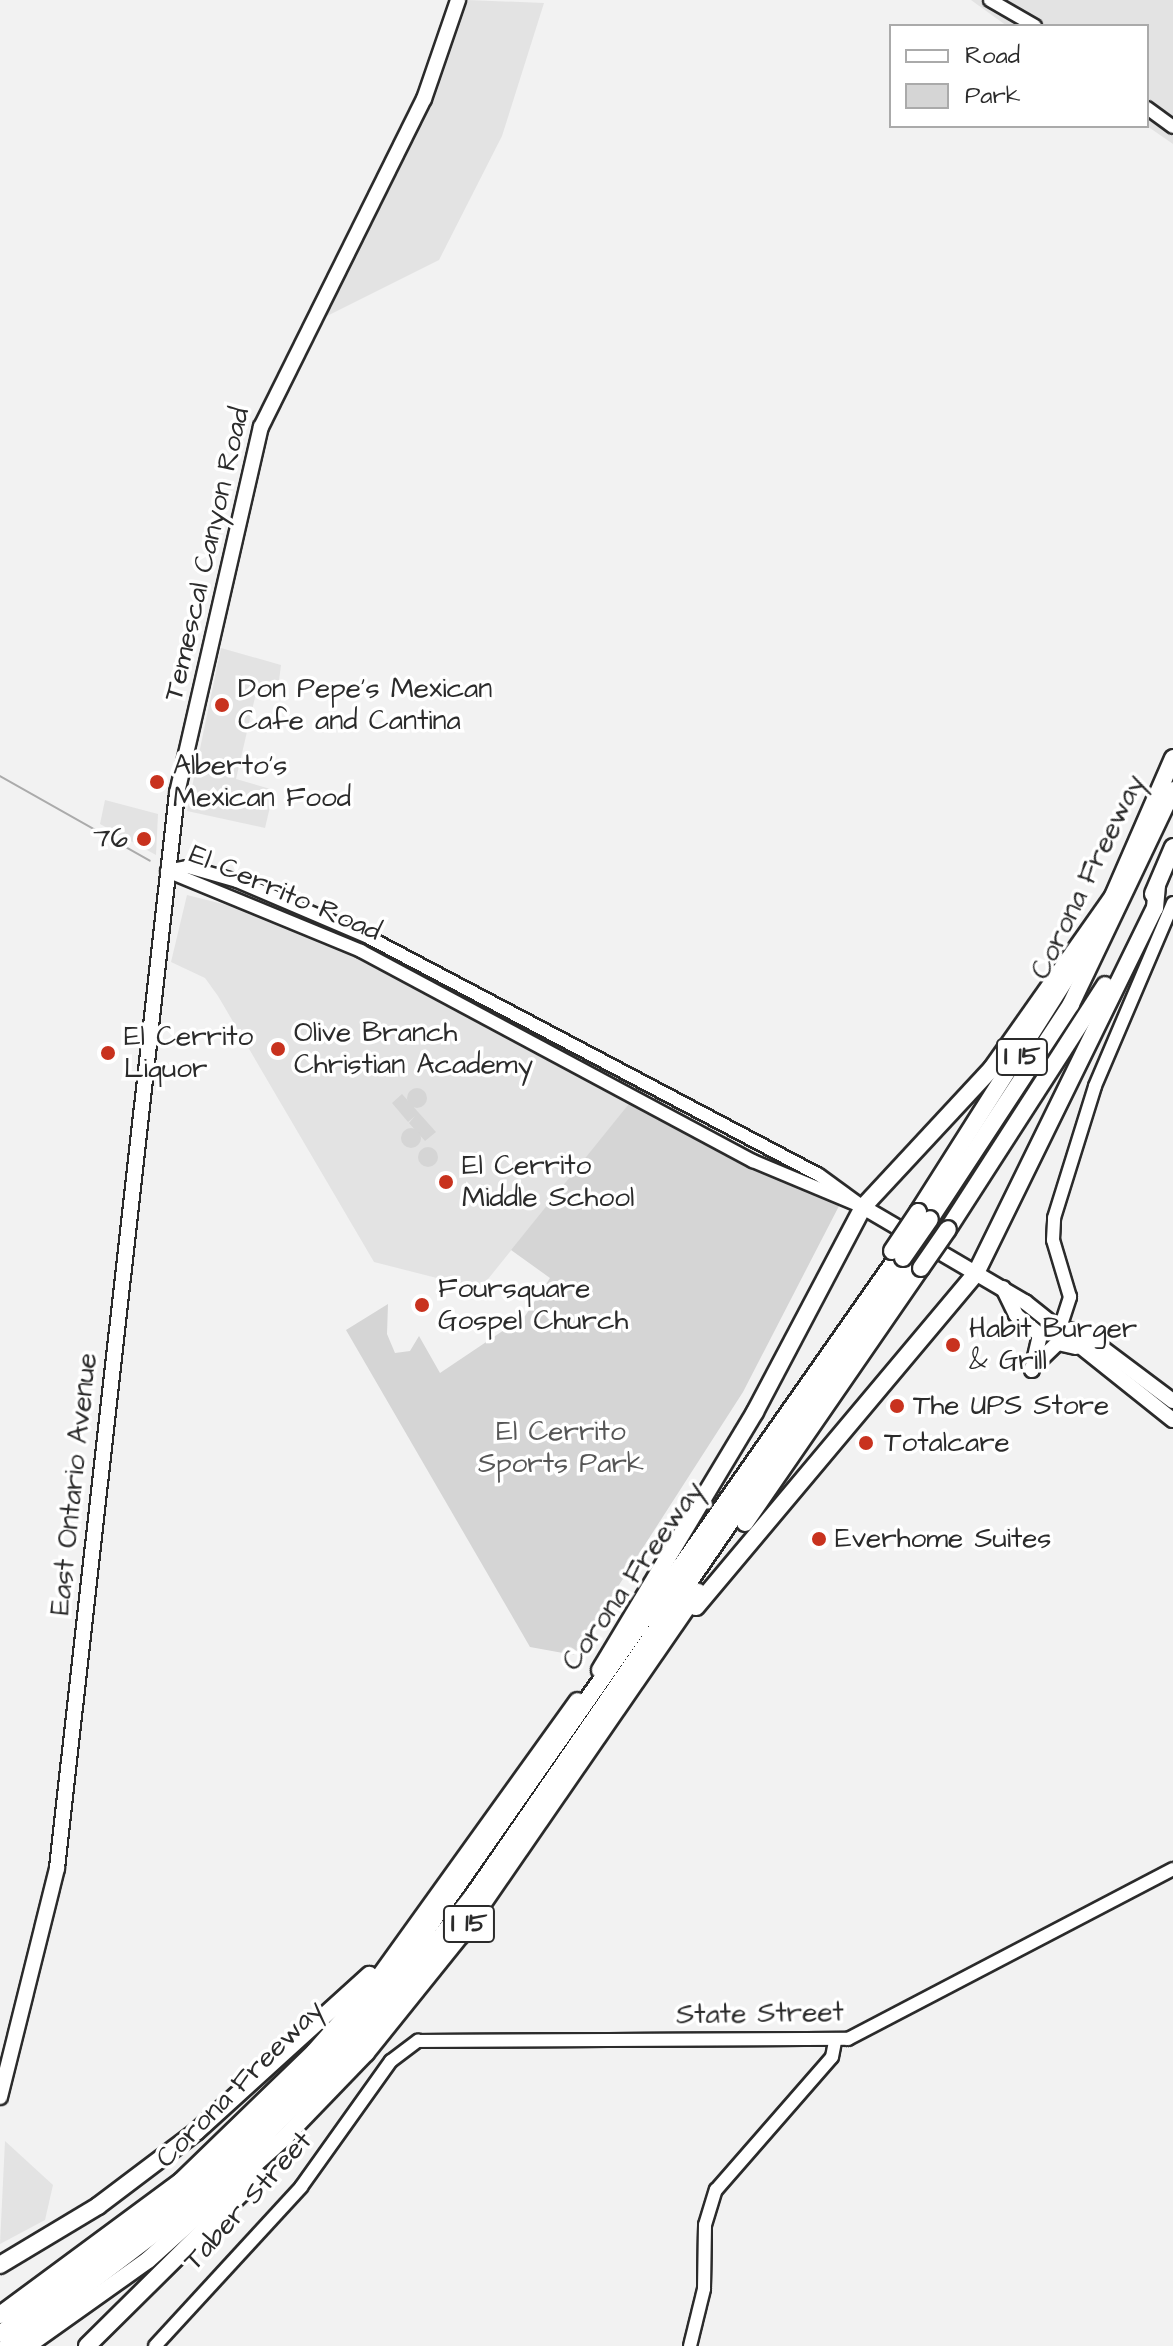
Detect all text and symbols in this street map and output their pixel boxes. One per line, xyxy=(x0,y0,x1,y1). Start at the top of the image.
legend xyxy=(889,24,1149,128)
text: Road xyxy=(965,39,1020,73)
text: Park xyxy=(965,79,1021,113)
street label: Temescal Canyon Road xyxy=(157,404,257,704)
place label: Don Pepe's Mexican Cafe and Cantina xyxy=(238,672,492,738)
marker: Don Pepe's Mexican Cafe and Cantina xyxy=(213,696,231,714)
place label: Alberto's Mexican Food xyxy=(173,749,351,815)
street label: Corona Freeway xyxy=(1024,769,1152,985)
marker: Alberto's Mexican Food xyxy=(148,773,166,791)
place label: 76 xyxy=(93,822,128,856)
marker: 76 xyxy=(135,830,153,848)
street label: El Cerrito Road xyxy=(184,838,386,948)
place label: Olive Branch Christian Academy xyxy=(294,1016,533,1082)
place label: El Cerrito Liquor xyxy=(124,1020,253,1086)
road number: I 15 xyxy=(994,1035,1050,1079)
marker: Olive Branch Christian Academy xyxy=(269,1040,287,1058)
marker: El Cerrito Liquor xyxy=(99,1044,117,1062)
place label: El Cerrito Middle School xyxy=(462,1149,634,1215)
marker: El Cerrito Middle School xyxy=(437,1173,455,1191)
place label: Foursquare Gospel Church xyxy=(438,1272,628,1338)
marker: Foursquare Gospel Church xyxy=(413,1296,431,1314)
place label: Habit Burger & Grill xyxy=(969,1312,1137,1378)
marker: Habit Burger & Grill xyxy=(944,1336,962,1354)
street label: East Ontario Avenue xyxy=(44,1351,104,1617)
place label: The UPS Store xyxy=(913,1389,1109,1423)
marker: The UPS Store xyxy=(888,1397,906,1415)
park label: El Cerrito Sports Park xyxy=(478,1415,644,1481)
place label: Totalcare xyxy=(884,1426,1010,1460)
marker: Totalcare xyxy=(855,1432,877,1454)
street label: Corona Freeway xyxy=(555,1475,711,1677)
place label: Everhome Suites xyxy=(835,1522,1051,1556)
marker: Everhome Suites xyxy=(810,1530,828,1548)
road number: I 15 xyxy=(441,1902,497,1946)
street label: Corona Freeway xyxy=(149,1993,331,2175)
street label: State Street xyxy=(676,1996,844,2032)
street label: Taber Street xyxy=(177,2125,319,2277)

